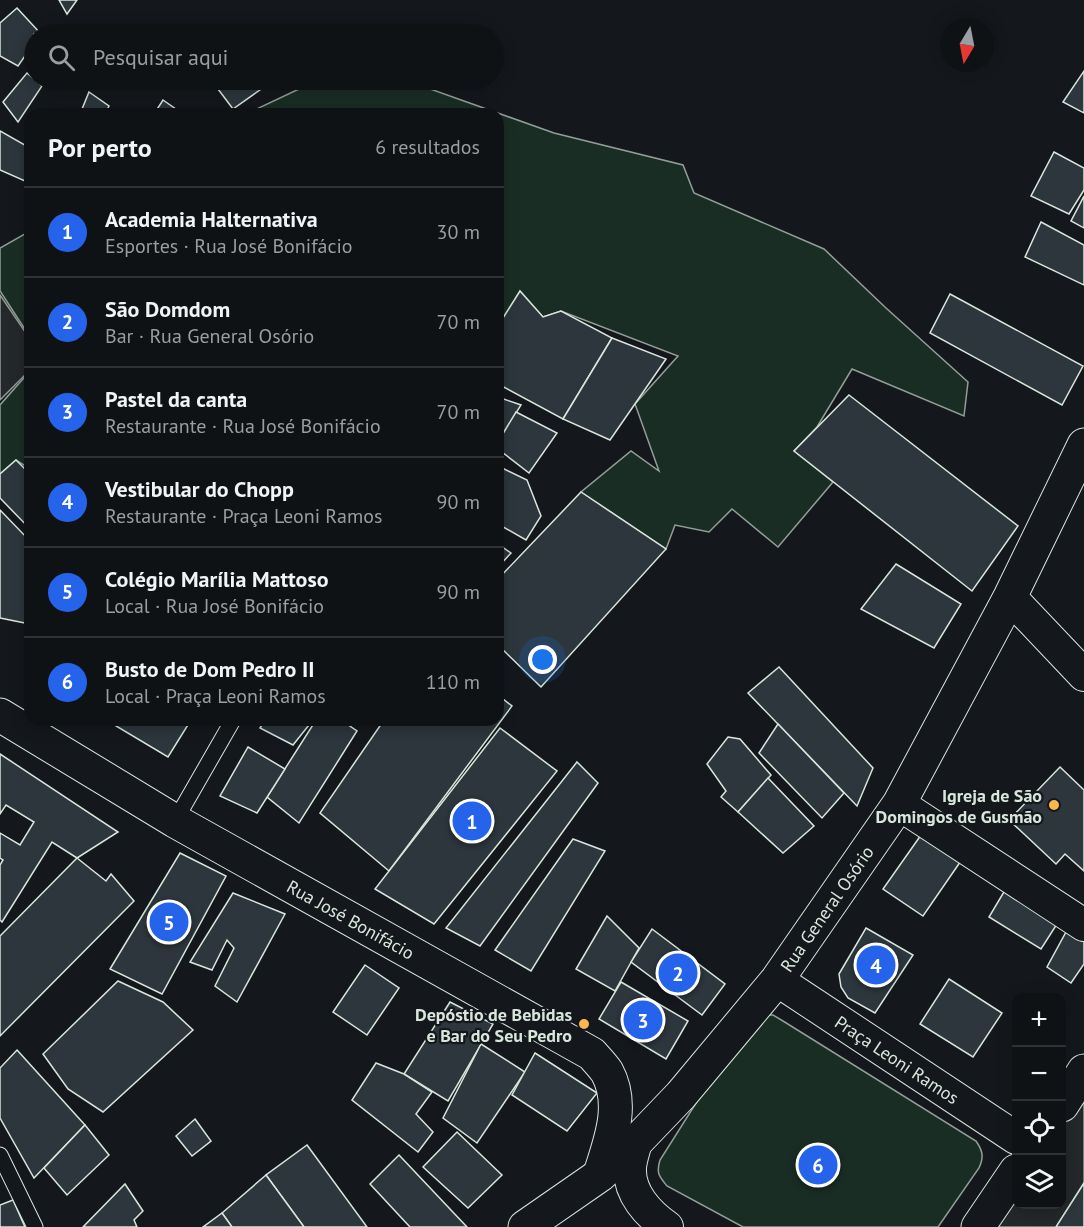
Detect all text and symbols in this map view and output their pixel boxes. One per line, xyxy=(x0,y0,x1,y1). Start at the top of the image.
north arrow xyxy=(940,18,994,72)
search box xyxy=(24,24,504,90)
icon: search xyxy=(45,41,78,74)
text: Pesquisar aqui xyxy=(93,43,229,71)
text: Por perto xyxy=(48,131,152,164)
text: 6 resultados xyxy=(375,134,480,160)
text: Academia Halternativa xyxy=(105,205,318,233)
text: 1 xyxy=(62,219,73,245)
text: 30 m xyxy=(437,219,480,245)
text: Esportes · Rua José Bonifácio xyxy=(105,233,353,259)
text: São Domdom xyxy=(105,295,230,323)
text: 2 xyxy=(62,309,73,335)
text: 70 m xyxy=(437,309,480,335)
text: Bar · Rua General Osório xyxy=(105,323,314,349)
text: Pastel da canta xyxy=(105,385,247,413)
text: 3 xyxy=(62,399,73,425)
text: 70 m xyxy=(437,399,480,425)
text: Restaurante · Rua José Bonifácio xyxy=(105,413,381,439)
text: Vestibular do Chopp xyxy=(105,475,294,503)
text: 4 xyxy=(62,489,73,515)
text: 90 m xyxy=(437,489,480,515)
text: Restaurante · Praça Leoni Ramos xyxy=(105,503,382,529)
text: Colégio Marília Mattoso xyxy=(105,565,328,593)
text: 5 xyxy=(62,579,73,605)
text: 90 m xyxy=(437,579,480,605)
text: Local · Rua José Bonifácio xyxy=(105,593,324,619)
your location xyxy=(528,645,557,674)
text: Busto de Dom Pedro II xyxy=(105,655,314,683)
text: 6 xyxy=(62,669,73,695)
text: 110 m xyxy=(426,669,480,695)
text: Local · Praça Leoni Ramos xyxy=(105,683,326,709)
place label: Igreja de São Domingos de Gusmão xyxy=(876,784,1042,828)
pin: 1 xyxy=(452,798,492,844)
marker: Igreja de São Domingos de Gusmão xyxy=(1047,798,1061,812)
street label: Rua General Osório xyxy=(775,841,878,976)
street label: Rua José Bonifácio xyxy=(283,874,419,964)
pin: 5 xyxy=(150,900,188,944)
pin: 4 xyxy=(856,942,896,988)
pin: 2 xyxy=(658,950,698,996)
map controls xyxy=(1012,993,1066,1209)
button: + xyxy=(1012,993,1066,1047)
pin: 3 xyxy=(624,998,662,1042)
place label: Depóstio de Bebidas e Bar do Seu Pedro xyxy=(415,1003,572,1047)
street label: Praça Leoni Ramos xyxy=(831,1010,964,1109)
marker: Depóstio de Bebidas e Bar do Seu Pedro xyxy=(577,1017,591,1031)
button: − xyxy=(1012,1047,1066,1101)
button: locate xyxy=(1012,1101,1066,1155)
pin: 6 xyxy=(798,1142,838,1188)
button: layers xyxy=(1012,1155,1066,1209)

